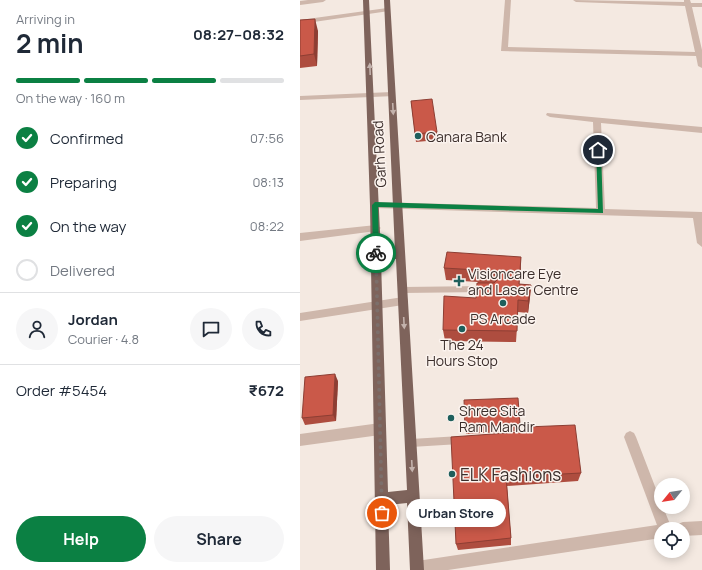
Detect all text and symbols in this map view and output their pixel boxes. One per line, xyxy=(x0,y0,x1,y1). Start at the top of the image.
text: Arriving in xyxy=(16,10,75,28)
text: 08:27–08:32 xyxy=(193,24,284,45)
text: 2 min xyxy=(16,25,84,61)
one-way arrow xyxy=(367,62,373,75)
text: On the way · 160 m xyxy=(16,89,125,107)
one-way arrow xyxy=(389,103,396,115)
street label: Garh Road xyxy=(368,120,390,188)
icon: check xyxy=(16,127,38,149)
place label: Canara Bank xyxy=(426,127,508,146)
text: Confirmed xyxy=(50,128,123,149)
text: 07:56 xyxy=(250,129,284,147)
marker: Canara Bank xyxy=(413,131,423,141)
pin xyxy=(581,133,615,167)
icon: home xyxy=(587,139,609,161)
icon: check xyxy=(16,171,38,193)
text: Preparing xyxy=(50,172,117,193)
text: 08:13 xyxy=(252,173,284,191)
icon: check xyxy=(16,215,38,237)
text: On the way xyxy=(50,216,126,237)
text: 08:22 xyxy=(250,217,284,235)
courier xyxy=(356,233,396,273)
icon: bike xyxy=(365,242,387,264)
text: Delivered xyxy=(50,260,115,281)
place label: Visioncare Eye and Laser Centre xyxy=(468,264,578,299)
marker: Visioncare Eye and Laser Centre xyxy=(453,275,465,287)
marker: PS Arcade xyxy=(498,298,508,308)
button: person xyxy=(16,308,58,350)
button: chat xyxy=(190,308,232,350)
button: phone xyxy=(242,308,284,350)
text: Jordan xyxy=(68,309,118,330)
place label: PS Arcade xyxy=(470,309,536,328)
one-way arrow xyxy=(401,317,408,329)
marker: The 24 Hours Stop xyxy=(457,324,467,334)
text: Courier · 4.8 xyxy=(68,330,139,348)
place label: The 24 Hours Stop xyxy=(426,335,498,370)
text: Order #5454 xyxy=(16,380,107,401)
text: ₹672 xyxy=(248,380,284,401)
place label: Shree Sita Ram Mandir xyxy=(459,401,535,436)
marker: Shree Sita Ram Mandir xyxy=(446,413,456,423)
one-way arrow xyxy=(409,460,415,473)
place label: ELK Fashions xyxy=(460,463,561,486)
marker: ELK Fashions xyxy=(447,469,457,479)
north arrow xyxy=(654,478,690,514)
map controls xyxy=(654,478,690,558)
pin xyxy=(365,496,399,530)
callout: Urban Store xyxy=(406,499,506,527)
icon: bag xyxy=(371,502,393,524)
text: Urban Store xyxy=(418,504,494,522)
button: Help xyxy=(16,516,146,562)
button: Share xyxy=(154,516,284,562)
button: locate xyxy=(654,522,690,558)

